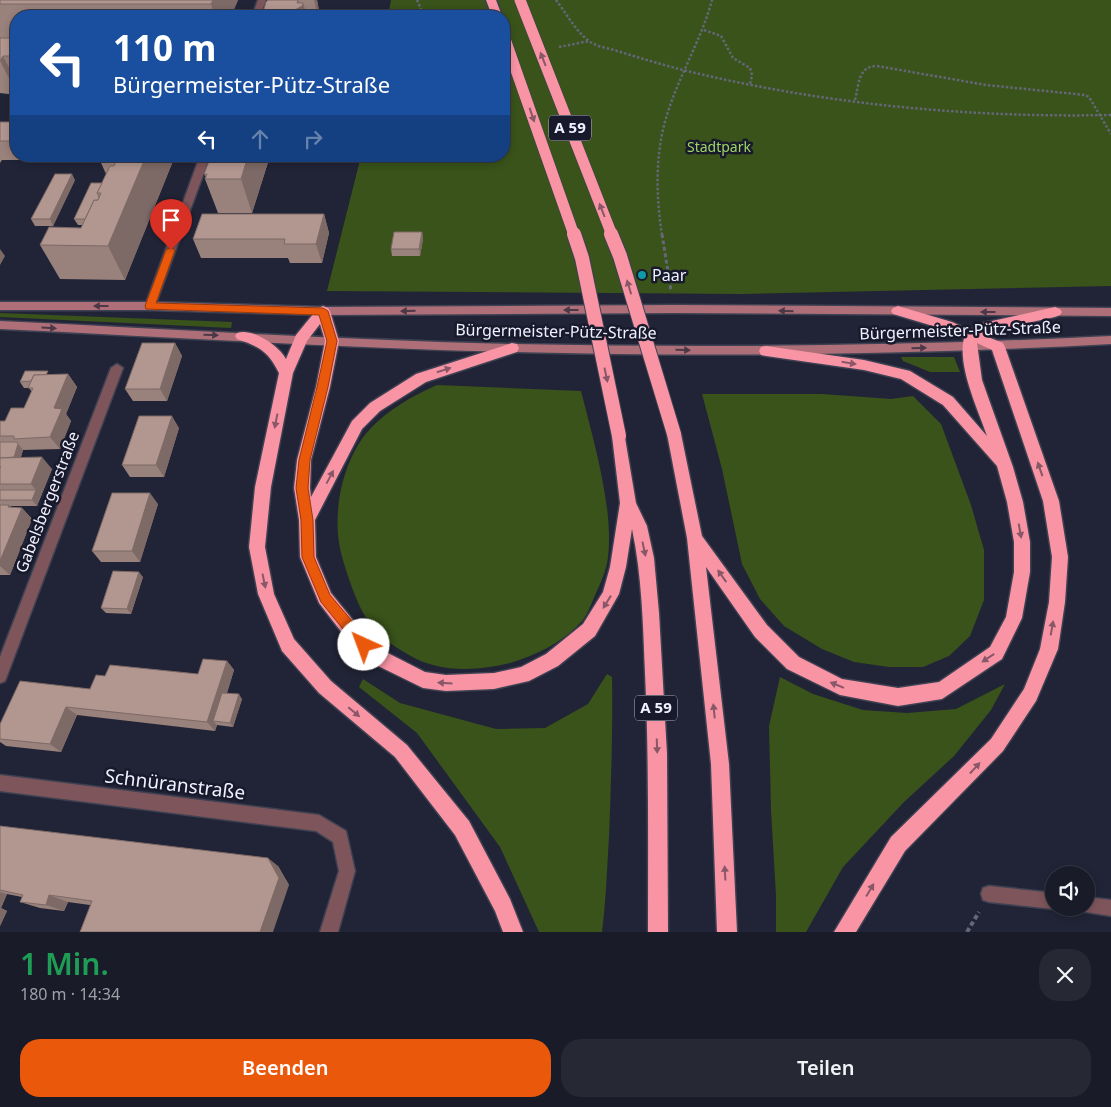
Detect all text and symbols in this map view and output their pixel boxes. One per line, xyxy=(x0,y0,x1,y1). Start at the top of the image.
text: 110 m xyxy=(113,24,216,71)
icon: left xyxy=(30,30,95,95)
one-way arrow xyxy=(539,51,547,66)
text: Bürgermeister-Pütz-Straße xyxy=(113,69,390,99)
one-way arrow xyxy=(528,108,536,123)
road number: A 59 xyxy=(549,116,591,140)
icon: left xyxy=(193,125,221,153)
icon: ahead xyxy=(246,125,274,153)
icon: right xyxy=(299,125,327,153)
park label: Stadtpark xyxy=(687,137,752,156)
pin xyxy=(150,199,192,250)
one-way arrow xyxy=(598,202,606,217)
icon: arrive xyxy=(157,206,185,234)
place label: Paar xyxy=(652,264,687,286)
marker: Paar xyxy=(636,269,648,281)
one-way arrow xyxy=(625,279,633,294)
one-way arrow xyxy=(93,302,109,310)
one-way arrow xyxy=(562,306,578,314)
one-way arrow xyxy=(400,307,416,315)
one-way arrow xyxy=(777,307,793,315)
one-way arrow xyxy=(980,308,996,316)
street label: Bürgermeister-Pütz-Straße xyxy=(859,315,1061,345)
street label: Bürgermeister-Pütz-Straße xyxy=(455,318,657,344)
one-way arrow xyxy=(41,324,57,332)
one-way arrow xyxy=(203,332,219,340)
one-way arrow xyxy=(912,344,928,352)
one-way arrow xyxy=(675,346,691,354)
one-way arrow xyxy=(841,359,857,367)
one-way arrow xyxy=(437,366,452,374)
one-way arrow xyxy=(603,367,611,383)
one-way arrow xyxy=(272,414,280,429)
street label: Gabelsbergerstraße xyxy=(10,428,84,576)
one-way arrow xyxy=(1035,461,1043,476)
one-way arrow xyxy=(326,469,334,484)
one-way arrow xyxy=(1016,524,1024,539)
one-way arrow xyxy=(640,541,648,556)
one-way arrow xyxy=(717,569,727,583)
one-way arrow xyxy=(260,574,268,589)
one-way arrow xyxy=(602,595,611,608)
position arrow xyxy=(337,618,389,670)
one-way arrow xyxy=(1049,620,1057,636)
one-way arrow xyxy=(981,654,995,663)
one-way arrow xyxy=(437,678,453,686)
one-way arrow xyxy=(830,681,845,688)
road number: A 59 xyxy=(635,696,677,720)
one-way arrow xyxy=(710,703,718,719)
one-way arrow xyxy=(348,706,361,717)
one-way arrow xyxy=(654,738,662,754)
street label: Schnüranstraße xyxy=(103,762,247,806)
one-way arrow xyxy=(969,762,981,774)
one-way arrow xyxy=(721,865,729,881)
map controls xyxy=(1045,866,1095,916)
button: sound xyxy=(1045,866,1095,916)
one-way arrow xyxy=(865,884,874,897)
text: 1 Min. xyxy=(20,943,109,984)
button: close xyxy=(1039,949,1091,1001)
text: 180 m · 14:34 xyxy=(20,983,120,1005)
button: Beenden xyxy=(20,1039,551,1097)
button: Teilen xyxy=(561,1039,1091,1097)

